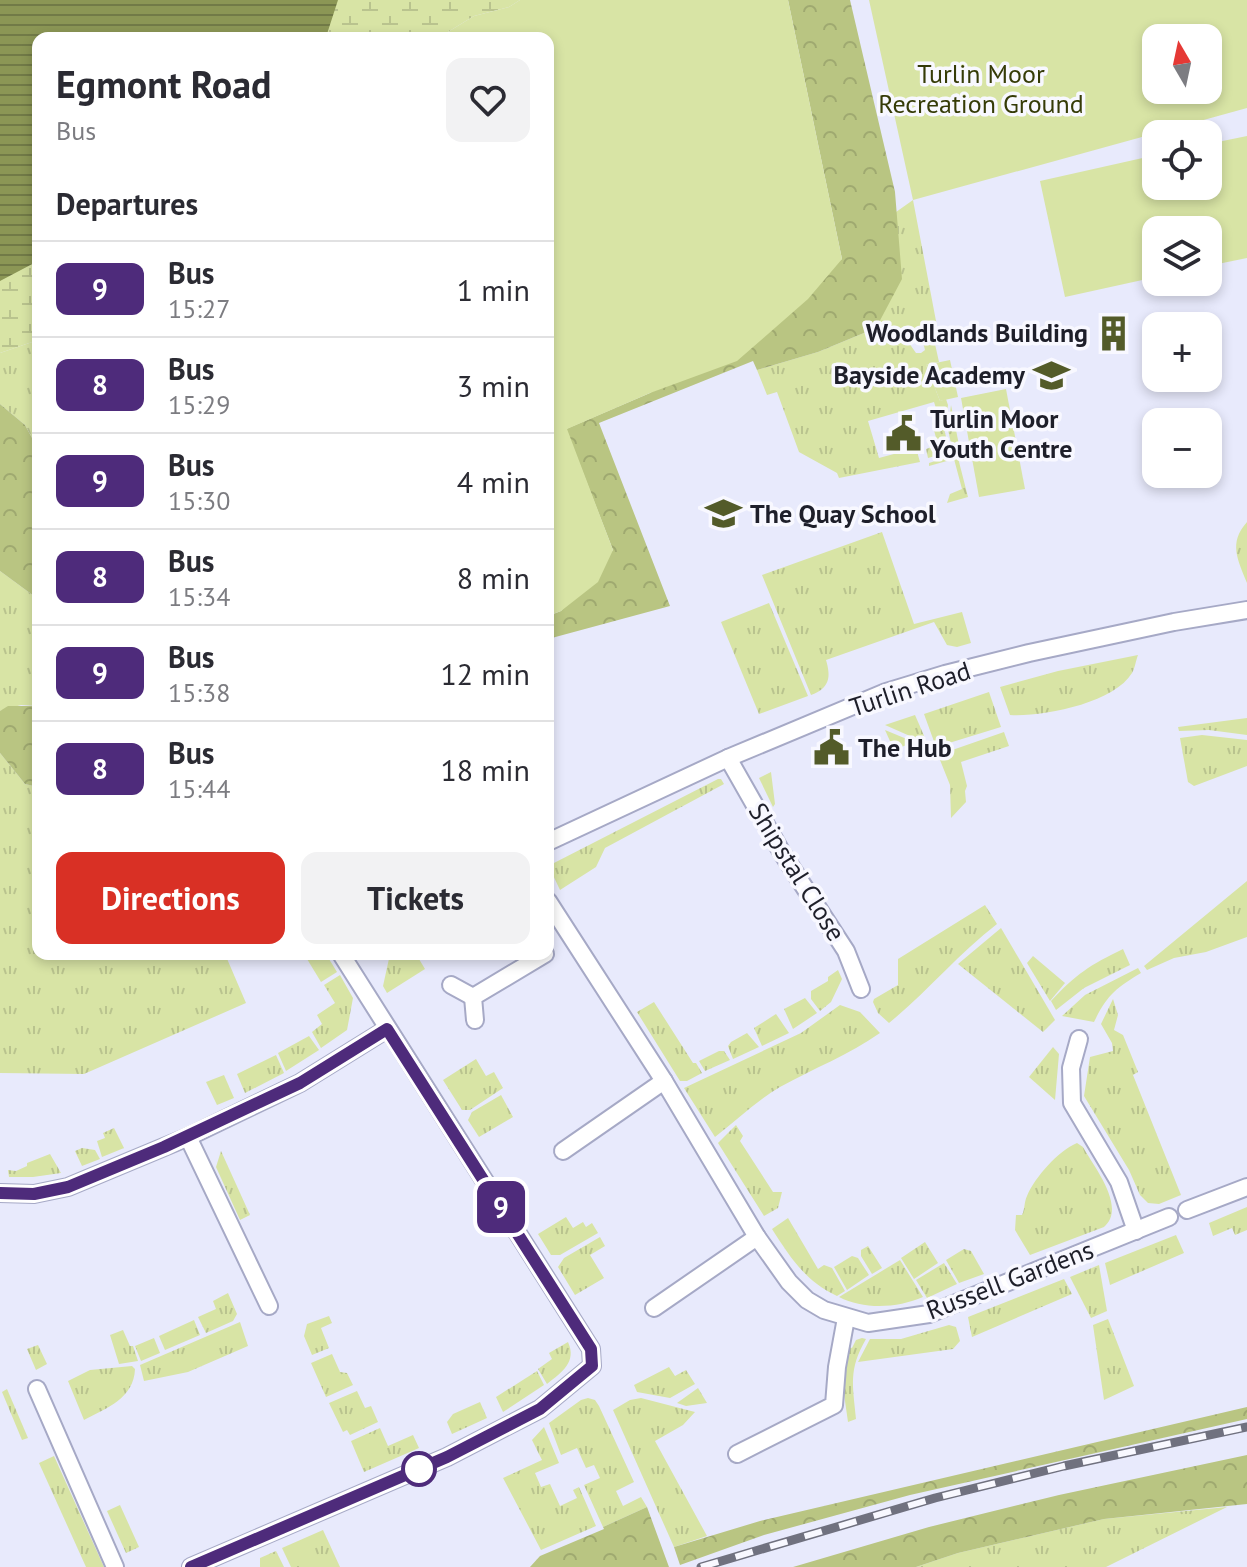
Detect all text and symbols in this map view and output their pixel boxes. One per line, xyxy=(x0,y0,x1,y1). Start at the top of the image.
north arrow xyxy=(1142,24,1222,104)
map controls xyxy=(1142,24,1222,488)
park label: Turlin Moor Recreation Ground xyxy=(878,57,1084,120)
button: heart xyxy=(446,58,530,142)
text: Egmont Road xyxy=(56,59,272,108)
text: Bus xyxy=(56,114,96,147)
button: locate xyxy=(1142,120,1222,200)
text: Departures xyxy=(56,184,198,223)
button: layers xyxy=(1142,216,1222,296)
text: Bus xyxy=(168,253,215,292)
text: 9 xyxy=(92,270,108,307)
text: 1 min xyxy=(457,270,530,309)
text: 15:27 xyxy=(168,292,230,325)
button: + xyxy=(1142,312,1222,392)
building icon: Woodlands Building xyxy=(1095,314,1133,352)
place label: Woodlands Building xyxy=(866,316,1088,349)
text: Bus xyxy=(168,349,215,388)
school or university icon: Bayside Academy xyxy=(1032,356,1070,394)
place label: Bayside Academy xyxy=(834,358,1026,391)
text: 8 xyxy=(92,366,108,403)
text: 3 min xyxy=(457,366,530,405)
text: 15:29 xyxy=(168,388,230,421)
place label: Turlin Moor Youth Centre xyxy=(929,402,1072,465)
button: − xyxy=(1142,408,1222,488)
public building icon: Turlin Moor Youth Centre xyxy=(885,415,923,453)
text: Bus xyxy=(168,445,215,484)
text: 9 xyxy=(92,462,108,499)
text: 4 min xyxy=(457,462,530,501)
text: 15:30 xyxy=(168,484,230,517)
school or university icon: The Quay School xyxy=(705,495,743,533)
place label: The Quay School xyxy=(750,497,936,530)
text: Bus xyxy=(168,541,215,580)
text: 8 xyxy=(92,558,108,595)
text: 8 min xyxy=(457,558,530,597)
text: 15:34 xyxy=(168,580,230,613)
text: Bus xyxy=(168,637,215,676)
street label: Turlin Road xyxy=(845,653,975,724)
text: 9 xyxy=(92,654,108,691)
text: 12 min xyxy=(440,654,530,693)
text: 15:38 xyxy=(168,676,230,709)
public building icon: The Hub xyxy=(813,729,851,767)
place label: The Hub xyxy=(858,731,952,764)
text: Bus xyxy=(168,733,215,772)
text: 8 xyxy=(92,750,108,787)
text: 18 min xyxy=(440,750,530,789)
text: 15:44 xyxy=(168,772,230,805)
street label: Shipstal Close xyxy=(742,797,853,947)
button: Directions xyxy=(56,852,285,944)
button: Tickets xyxy=(301,852,530,944)
line badge: 9 xyxy=(475,1181,527,1233)
text: 9 xyxy=(493,1188,509,1225)
street label: Russell Gardens xyxy=(922,1233,1098,1327)
unlabelled marker xyxy=(402,1452,436,1486)

